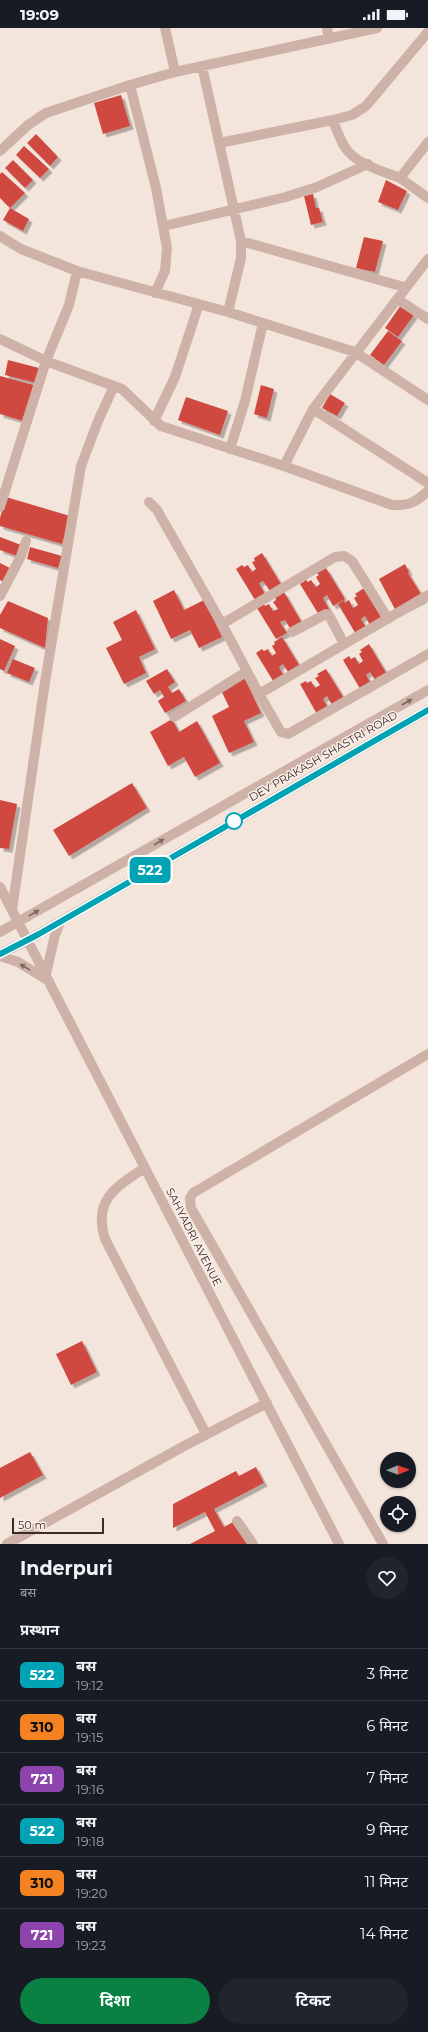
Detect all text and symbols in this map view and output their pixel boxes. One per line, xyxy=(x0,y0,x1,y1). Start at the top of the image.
text: 19:09 xyxy=(20,5,59,24)
one-way arrow xyxy=(401,699,413,706)
street label: DEV PRAKASH SHASTRI ROAD xyxy=(246,708,400,804)
unlabelled marker xyxy=(225,812,243,830)
one-way arrow xyxy=(154,839,165,846)
line badge: 522 xyxy=(127,857,173,883)
text: 522 xyxy=(138,861,162,879)
one-way arrow xyxy=(28,910,40,916)
one-way arrow xyxy=(19,963,31,970)
street label: SAHYADRI AVENUE xyxy=(163,1186,225,1288)
north arrow xyxy=(380,1452,416,1488)
map controls xyxy=(380,1452,416,1532)
button: locate xyxy=(380,1496,416,1532)
scale bar xyxy=(12,1516,104,1535)
text: 50 m xyxy=(18,1518,46,1532)
text: Inderpuri xyxy=(20,1557,113,1580)
button: heart xyxy=(366,1557,408,1599)
text: बस xyxy=(20,1584,36,1600)
text: प्रस्थान xyxy=(20,1620,59,1639)
text: बस xyxy=(76,1656,96,1675)
text: 3 मिनट xyxy=(367,1664,408,1683)
text: 522 xyxy=(30,1666,54,1684)
text: 19:12 xyxy=(76,1677,103,1693)
text: बस xyxy=(76,1708,96,1727)
text: 6 मिनट xyxy=(366,1716,408,1735)
text: 310 xyxy=(30,1718,54,1736)
text: 19:15 xyxy=(76,1729,103,1745)
text: बस xyxy=(76,1760,96,1779)
text: 7 मिनट xyxy=(366,1768,408,1787)
text: 721 xyxy=(31,1770,53,1788)
text: 19:16 xyxy=(76,1781,104,1797)
text: बस xyxy=(76,1812,96,1831)
text: 9 मिनट xyxy=(366,1820,408,1839)
text: 522 xyxy=(30,1822,54,1840)
text: 19:18 xyxy=(76,1833,104,1849)
text: बस xyxy=(76,1864,96,1883)
text: 11 मिनट xyxy=(364,1872,408,1891)
text: 310 xyxy=(30,1874,54,1892)
text: 19:20 xyxy=(76,1885,107,1901)
text: बस xyxy=(76,1916,96,1935)
text: 14 मिनट xyxy=(360,1924,408,1943)
text: 721 xyxy=(31,1926,53,1944)
text: 19:23 xyxy=(76,1937,106,1953)
button: दिशा xyxy=(20,1978,210,2024)
button: टिकट xyxy=(218,1978,408,2024)

